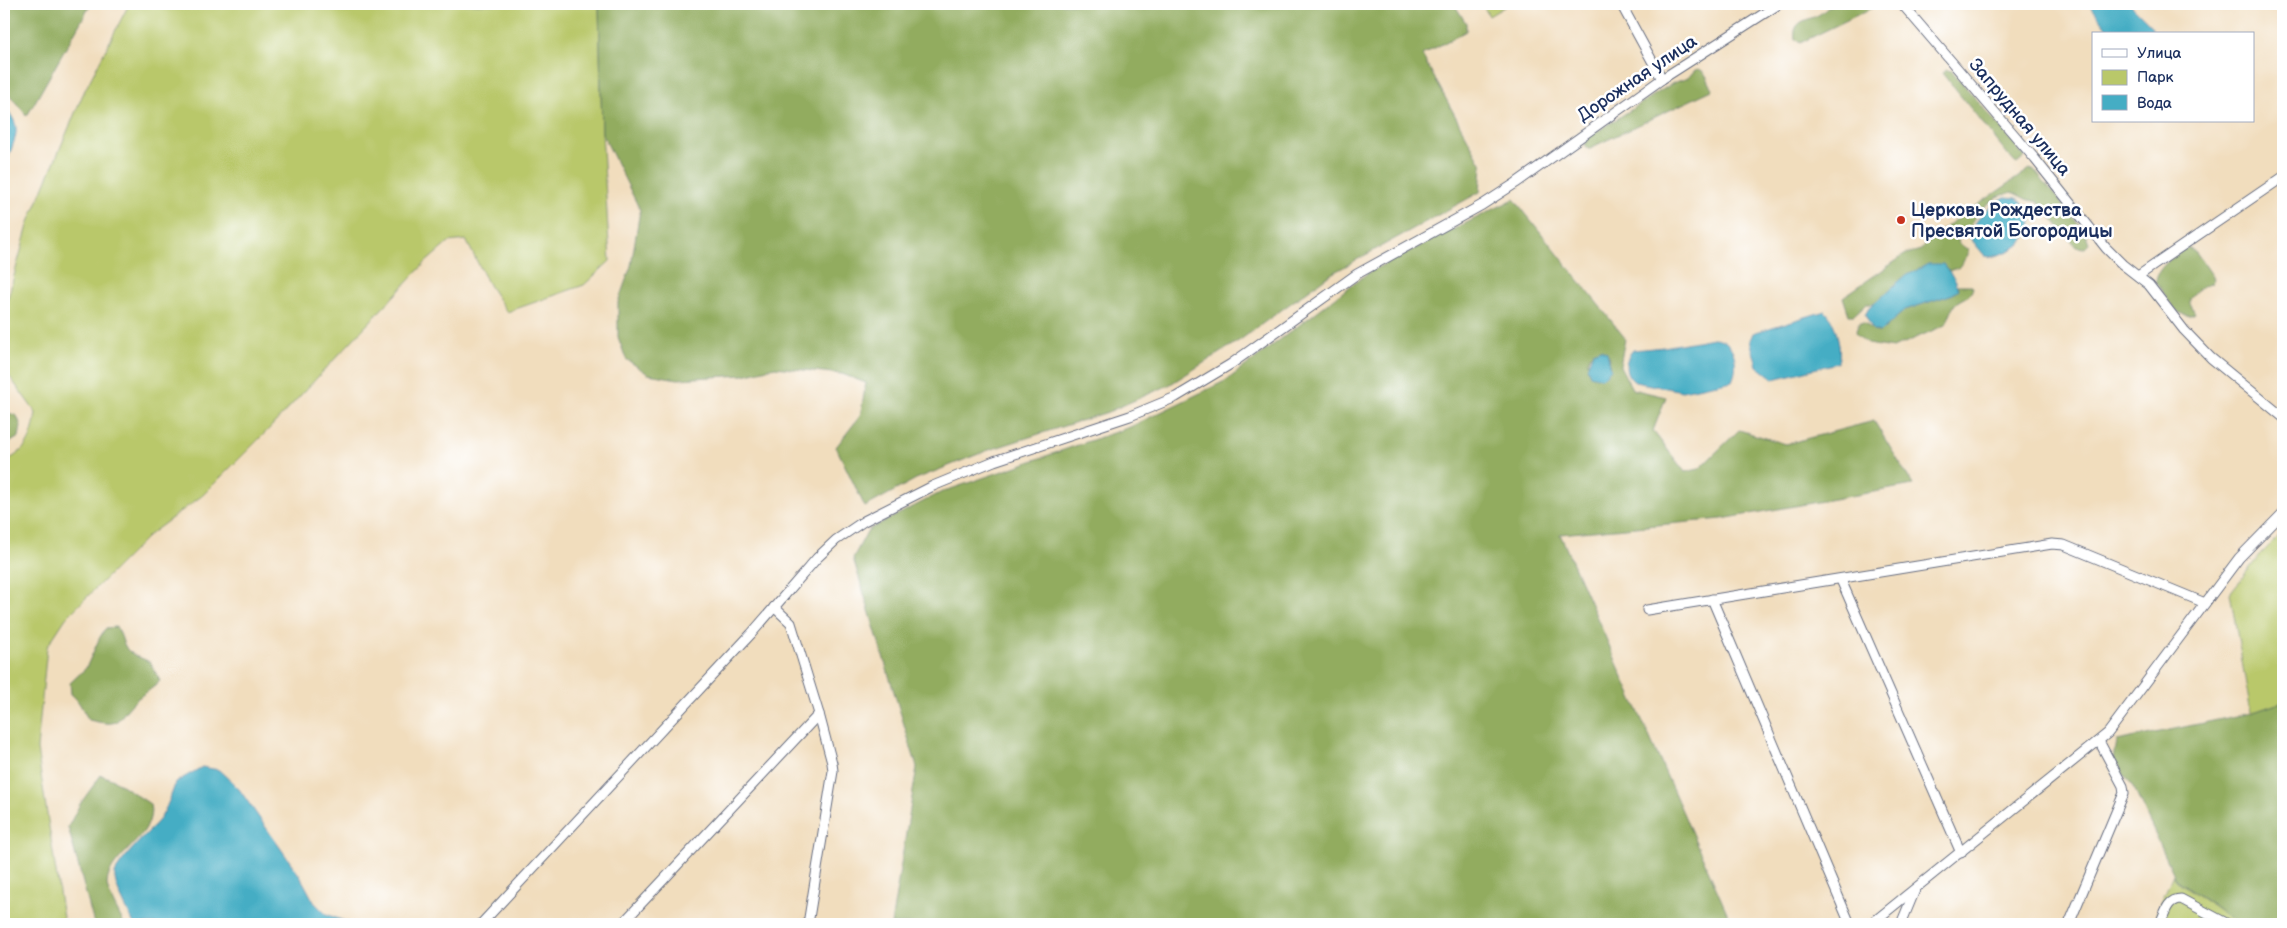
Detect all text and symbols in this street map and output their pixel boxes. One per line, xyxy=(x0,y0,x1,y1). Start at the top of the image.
street label: Дорожная улица xyxy=(1574,31,1701,126)
legend xyxy=(2092,32,2254,122)
text: Улица xyxy=(2137,44,2182,63)
street label: Запрудная улица xyxy=(1964,54,2075,180)
text: Парк xyxy=(2137,68,2174,87)
text: Вода xyxy=(2137,94,2172,113)
place label: Церковь Рождества Пресвятой Богородицы xyxy=(1911,200,2113,242)
marker: Церковь Рождества Пресвятой Богородицы xyxy=(1895,214,1907,226)

